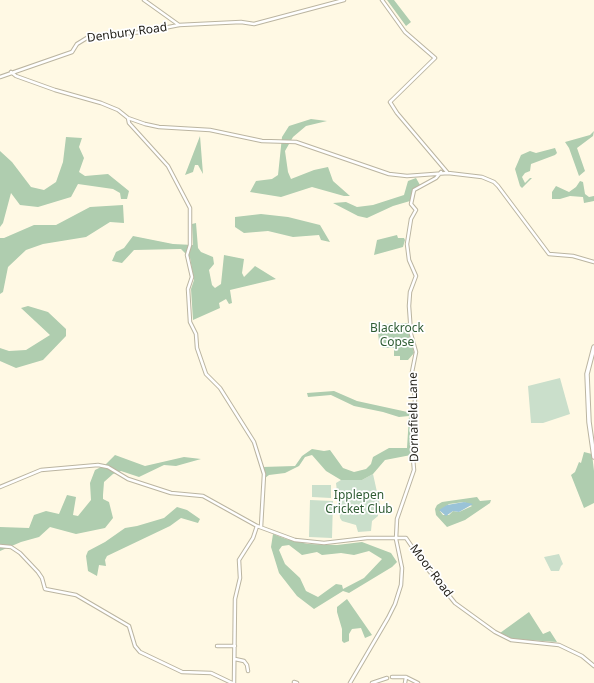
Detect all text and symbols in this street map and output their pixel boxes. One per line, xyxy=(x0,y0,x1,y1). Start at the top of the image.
street label: Denbury Road xyxy=(86,20,168,46)
park label: Blackrock Copse xyxy=(370,322,424,350)
street label: Dornafield Lane xyxy=(406,372,422,462)
park label: Ipplepen Cricket Club xyxy=(325,489,393,517)
street label: Moor Road xyxy=(406,542,456,600)

